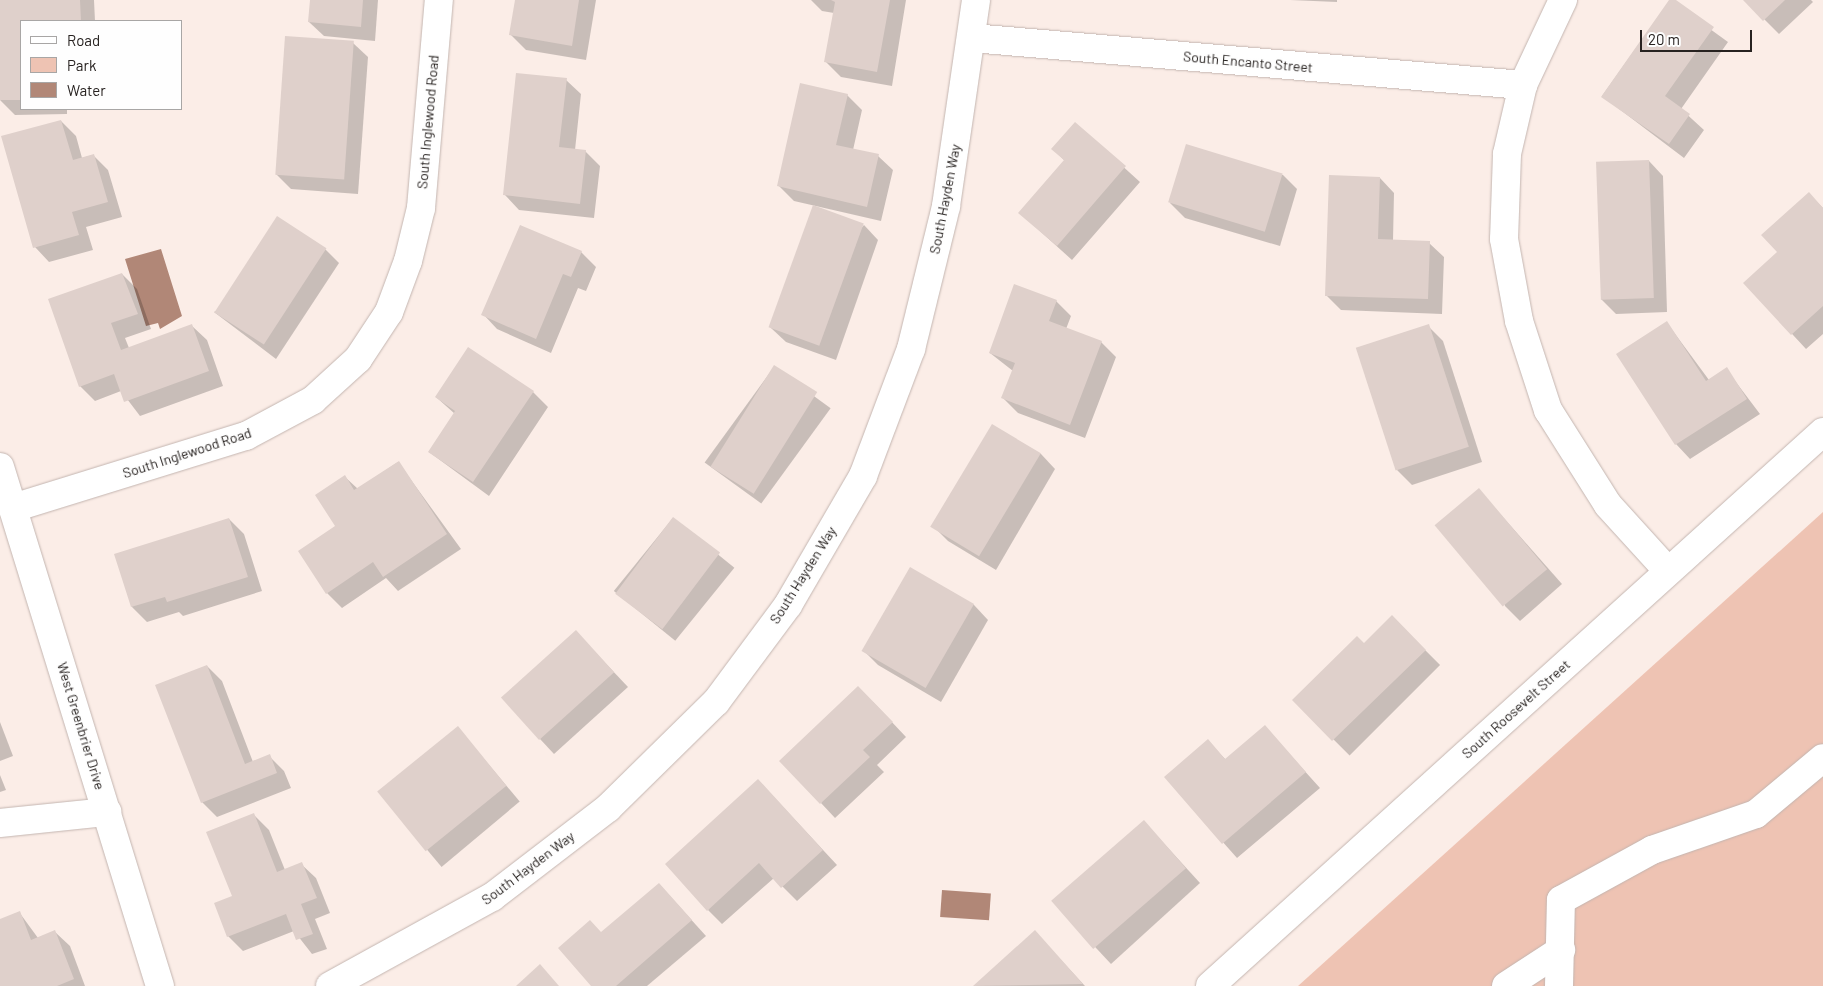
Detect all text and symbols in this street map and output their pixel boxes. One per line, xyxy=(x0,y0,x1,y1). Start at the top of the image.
legend xyxy=(20,20,182,110)
scale bar xyxy=(1643,20,1756,52)
text: 20 m xyxy=(1648,30,1680,48)
text: Road xyxy=(67,31,100,49)
street label: South Encanto Street xyxy=(1182,48,1314,76)
street label: South Inglewood Road xyxy=(414,54,442,190)
text: Park xyxy=(67,56,96,74)
text: Water xyxy=(67,81,106,99)
street label: South Hayden Way xyxy=(926,143,964,255)
street label: South Inglewood Road xyxy=(120,424,254,482)
street label: South Hayden Way xyxy=(766,523,840,627)
street label: South Roosevelt Street xyxy=(1458,656,1574,762)
street label: West Greenbrier Drive xyxy=(54,660,108,792)
street label: South Hayden Way xyxy=(478,828,578,908)

